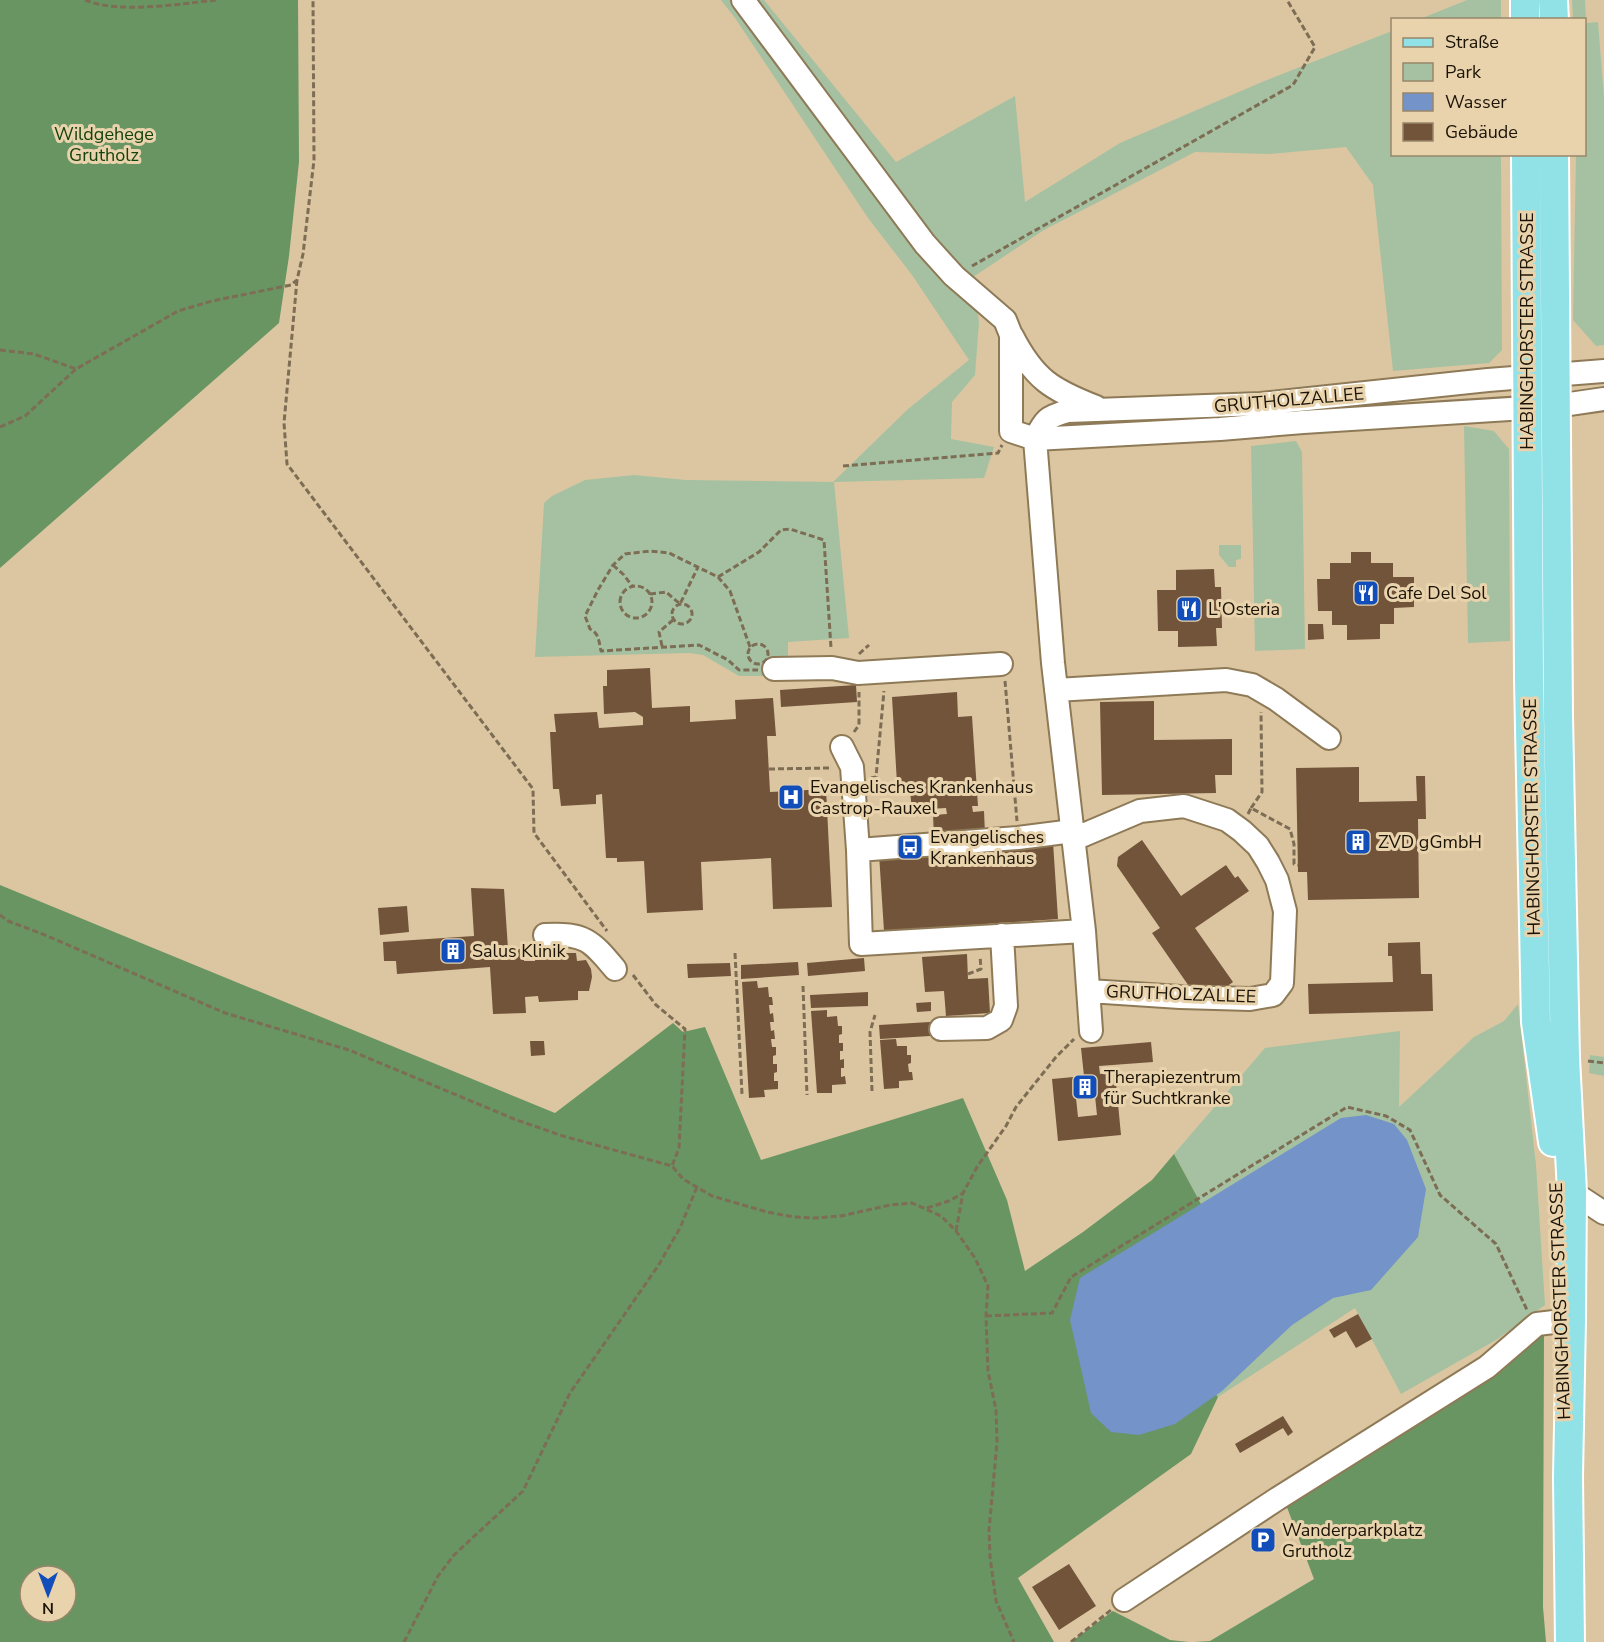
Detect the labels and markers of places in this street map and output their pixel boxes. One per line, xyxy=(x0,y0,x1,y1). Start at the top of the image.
restaurant icon: Cafe Del Sol xyxy=(1351,578,1381,608)
place label: Cafe Del Sol xyxy=(1386,581,1487,605)
restaurant icon: L'Osteria xyxy=(1174,594,1204,624)
place label: L'Osteria xyxy=(1208,597,1280,621)
place label: Evangelisches Krankenhaus Castrop-Rauxel xyxy=(810,775,1033,820)
hospital icon: Evangelisches Krankenhaus Castrop-Rauxel xyxy=(776,782,806,812)
place label: Evangelisches Krankenhaus xyxy=(930,825,1044,870)
building icon: ZVD gGmbH xyxy=(1343,827,1373,857)
place label: ZVD gGmbH xyxy=(1378,830,1482,854)
bus stop icon: Evangelisches Krankenhaus xyxy=(895,832,925,862)
building icon: Salus Klinik xyxy=(438,936,468,966)
place label: Salus Klinik xyxy=(472,939,566,963)
place label: Therapiezentrum für Suchtkranke xyxy=(1104,1065,1241,1110)
building icon: Therapiezentrum für Suchtkranke xyxy=(1070,1072,1100,1102)
place label: Wanderparkplatz Grutholz xyxy=(1282,1518,1423,1563)
parking icon: Wanderparkplatz Grutholz xyxy=(1248,1525,1278,1555)

